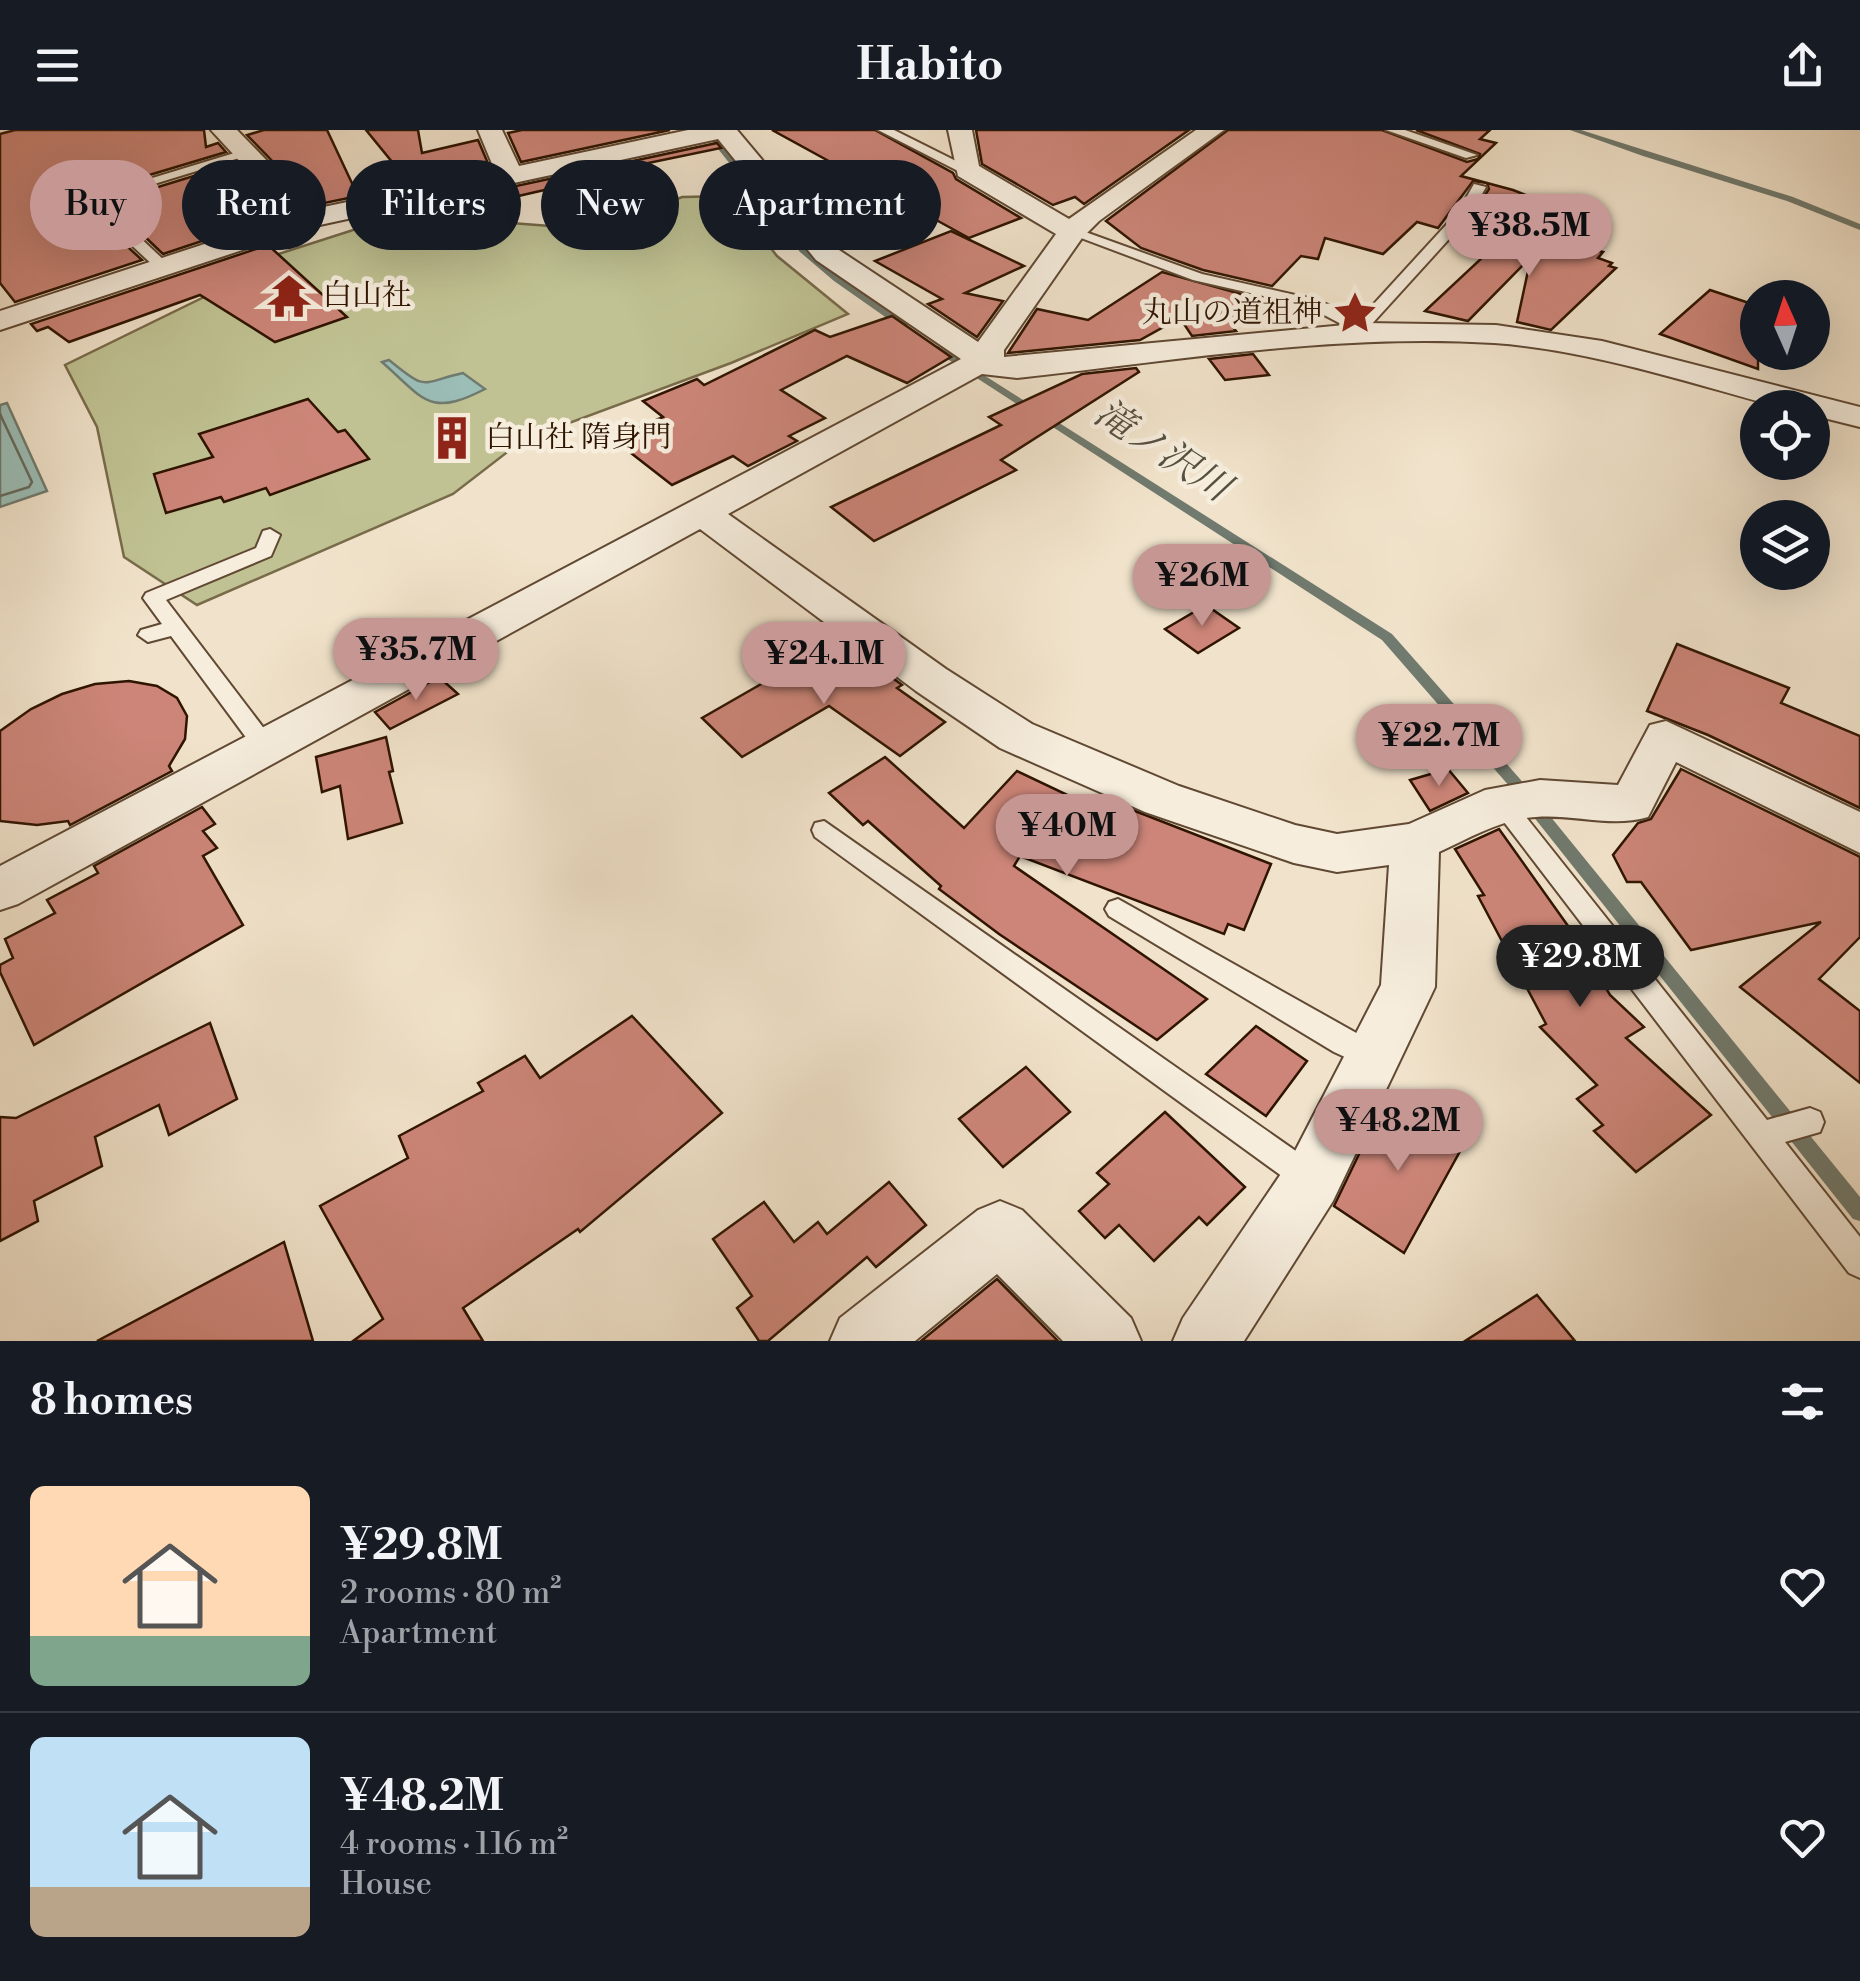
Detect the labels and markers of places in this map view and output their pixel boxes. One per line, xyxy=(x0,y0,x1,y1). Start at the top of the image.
pin: ¥38.5M xyxy=(1448,194,1610,279)
temple icon: 白山社 xyxy=(265,272,313,320)
place label: 白山社 xyxy=(322,277,412,315)
place icon: 丸山の道祖神 xyxy=(1331,289,1379,337)
place label: 丸山の道祖神 xyxy=(1142,294,1322,332)
building icon: 白山社 隋身門 xyxy=(428,414,476,462)
place label: 白山社 隋身門 xyxy=(485,419,671,457)
pin: ¥26M xyxy=(1143,544,1261,629)
pin: ¥35.7M xyxy=(335,618,497,703)
pin: ¥24.1M xyxy=(743,622,905,707)
pin: ¥22.7M xyxy=(1358,704,1520,789)
pin: ¥40M xyxy=(1008,794,1126,879)
pin: ¥29.8M xyxy=(1499,925,1661,1010)
pin: ¥48.2M xyxy=(1317,1089,1479,1174)

